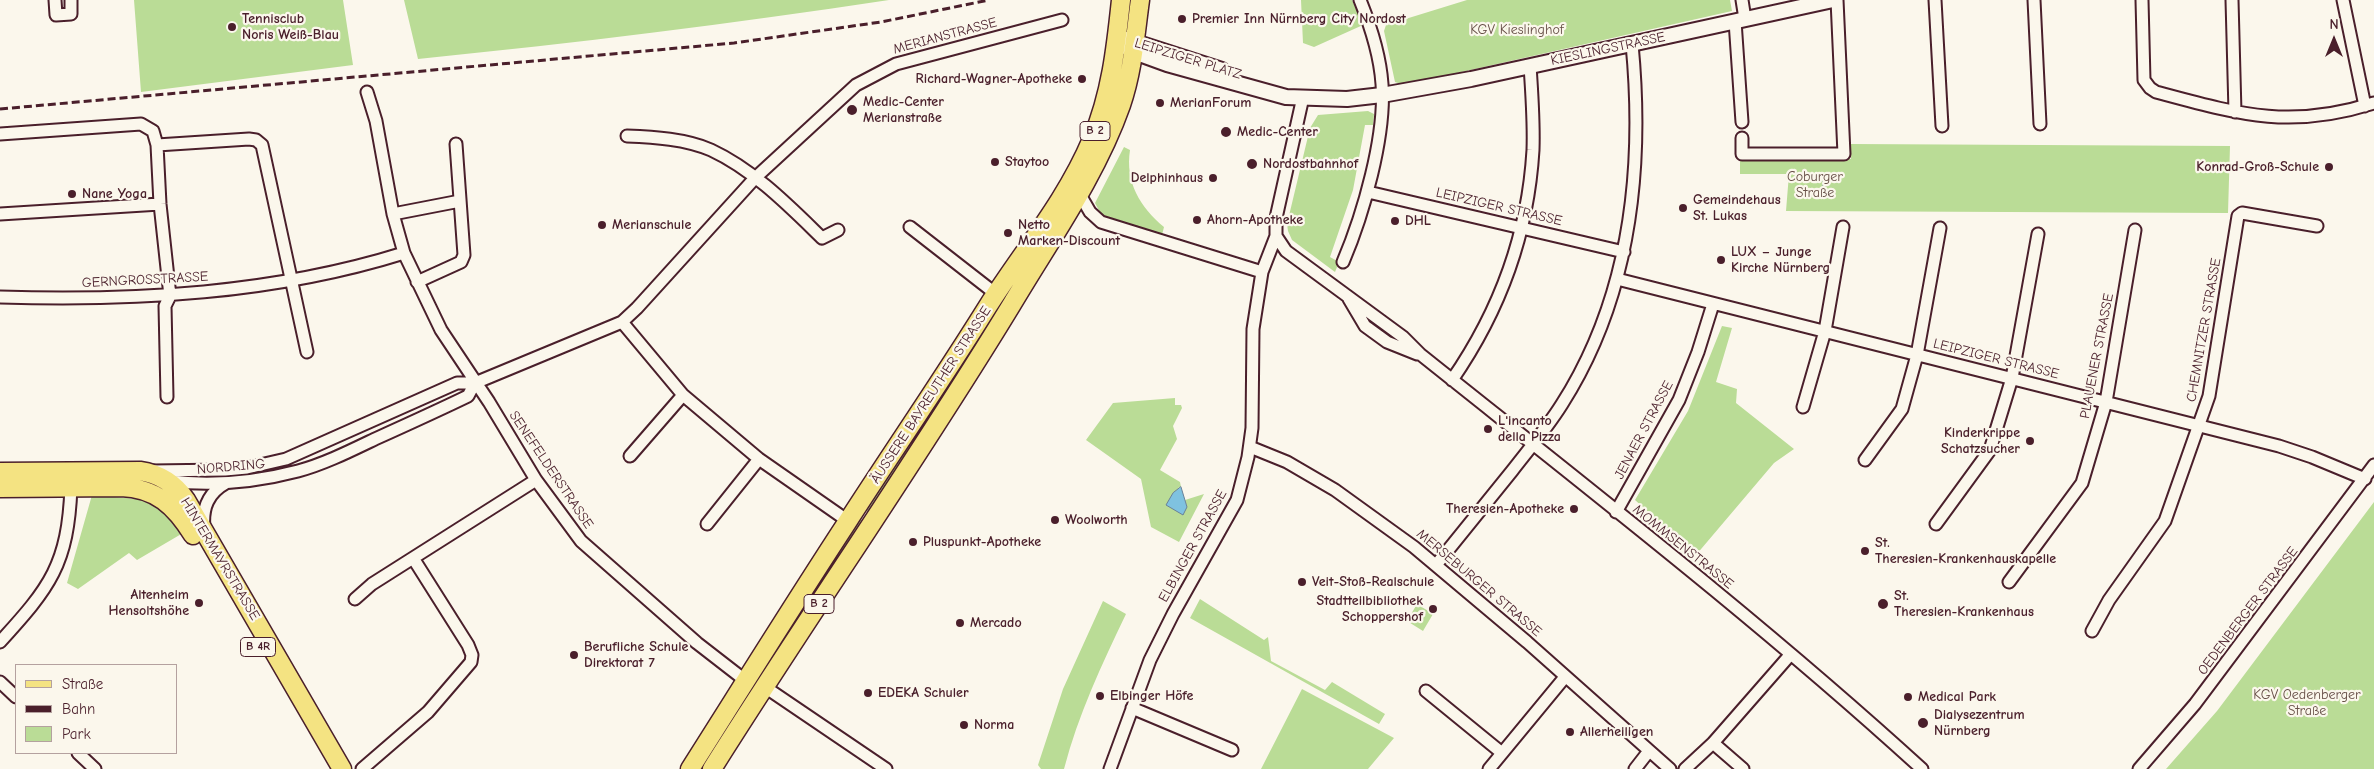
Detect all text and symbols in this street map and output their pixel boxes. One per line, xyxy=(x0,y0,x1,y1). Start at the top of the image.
place label: Tennisclub Noris Weiß-Blau xyxy=(242,11,339,44)
place label: Premier Inn Nürnberg City Nordost xyxy=(1192,11,1406,27)
marker: Premier Inn Nürnberg City Nordost xyxy=(1176,13,1188,25)
street label: MERIANSTRASSE xyxy=(891,14,999,58)
north arrow xyxy=(2309,15,2359,65)
text: N xyxy=(2329,16,2339,33)
marker: Tennisclub Noris Weiß-Blau xyxy=(226,21,238,33)
park label: KGV Kieslinghof xyxy=(1470,22,1564,38)
street label: KIESLINGSTRASSE xyxy=(1549,29,1667,69)
street label: LEIPZIGER PLATZ xyxy=(1133,35,1243,83)
place label: Richard-Wagner-Apotheke xyxy=(916,71,1072,87)
marker: Richard-Wagner-Apotheke xyxy=(1076,73,1088,85)
place label: Medic-Center Merianstraße xyxy=(863,94,944,126)
place label: MerianForum xyxy=(1170,95,1251,111)
marker: MerianForum xyxy=(1154,97,1166,109)
marker: Medic-Center Merianstraße xyxy=(845,103,859,117)
road number: B 2 xyxy=(1080,122,1110,140)
place label: Medic-Center xyxy=(1237,124,1318,140)
marker: Medic-Center xyxy=(1219,125,1233,139)
place label: Staytoo xyxy=(1005,154,1049,170)
marker: Staytoo xyxy=(989,156,1001,168)
place label: Nordostbahnhof xyxy=(1263,156,1358,172)
marker: Nordostbahnhof xyxy=(1245,157,1259,171)
place label: Konrad-Groß-Schule xyxy=(2196,159,2319,175)
marker: Konrad-Groß-Schule xyxy=(2323,161,2335,173)
park label: Coburger Straße xyxy=(1787,169,1843,202)
place label: Delphinhaus xyxy=(1131,170,1203,186)
marker: Delphinhaus xyxy=(1207,172,1219,184)
street label: LEIPZIGER STRASSE xyxy=(1434,184,1564,230)
place label: Nane Yoga xyxy=(82,186,147,202)
marker: Nane Yoga xyxy=(66,188,78,200)
place label: Gemeindehaus St. Lukas xyxy=(1693,192,1781,224)
marker: Gemeindehaus St. Lukas xyxy=(1677,202,1689,214)
place label: Ahorn-Apotheke xyxy=(1207,212,1303,228)
place label: DHL xyxy=(1405,213,1431,229)
marker: Ahorn-Apotheke xyxy=(1191,214,1203,226)
marker: DHL xyxy=(1389,215,1401,227)
place label: Merianschule xyxy=(612,217,691,233)
place label: Netto Marken-Discount xyxy=(1018,217,1120,250)
marker: Merianschule xyxy=(596,219,608,231)
marker: Netto Marken-Discount xyxy=(1002,227,1014,239)
place label: LUX – Junge Kirche Nürnberg xyxy=(1731,244,1830,276)
marker: LUX – Junge Kirche Nürnberg xyxy=(1715,254,1727,266)
street label: CHEMNITZER STRASSE xyxy=(2183,257,2225,403)
street label: GERNGROSSTRASSE xyxy=(81,268,209,292)
street label: PLAUENER STRASSE xyxy=(2077,292,2117,420)
street label: ÄUSSERE BAYREUTHER STRASSE xyxy=(867,303,995,487)
street label: LEIPZIGER STRASSE xyxy=(1931,335,2061,383)
street label: JENAER STRASSE xyxy=(1611,378,1677,482)
street label: SENEFELDERSTRASSE xyxy=(505,408,597,532)
place label: L'incanto della Pizza xyxy=(1498,413,1561,446)
marker: L'incanto della Pizza xyxy=(1482,423,1494,435)
place label: Kinderkrippe Schatzsucher xyxy=(1941,425,2020,458)
marker: Kinderkrippe Schatzsucher xyxy=(2024,435,2036,447)
street label: NORDRING xyxy=(196,456,266,478)
street label: ELBINGER STRASSE xyxy=(1155,487,1231,605)
street label: HINTERMAYRSTRASSE xyxy=(177,495,263,623)
place label: Theresien-Apotheke xyxy=(1446,501,1564,517)
street label: MOMMSENSTRASSE xyxy=(1629,501,1737,593)
marker: Theresien-Apotheke xyxy=(1568,503,1580,515)
place label: Woolworth xyxy=(1065,512,1128,528)
marker: Woolworth xyxy=(1049,514,1061,526)
street label: MERSEBURGER STRASSE xyxy=(1413,526,1545,640)
place label: Pluspunkt-Apotheke xyxy=(923,534,1041,550)
place label: St. Theresien-Krankenhauskapelle xyxy=(1875,535,2056,568)
marker: Pluspunkt-Apotheke xyxy=(907,536,919,548)
street label: OEDENBERGER STRASSE xyxy=(2194,544,2302,678)
marker: St. Theresien-Krankenhauskapelle xyxy=(1859,545,1871,557)
place label: Veit-Stoß-Realschule xyxy=(1312,574,1434,590)
marker: Veit-Stoß-Realschule xyxy=(1296,576,1308,588)
place label: Altenheim Hensoltshöhe xyxy=(109,587,189,620)
place label: St. Theresien-Krankenhaus xyxy=(1894,588,2034,620)
place label: Stadtteilbibliothek Schoppershof xyxy=(1317,593,1423,626)
road number: B 2 xyxy=(804,594,834,614)
marker: Altenheim Hensoltshöhe xyxy=(193,597,205,609)
marker: St. Theresien-Krankenhaus xyxy=(1876,597,1890,611)
marker: Stadtteilbibliothek Schoppershof xyxy=(1427,603,1439,615)
place label: Mercado xyxy=(970,615,1022,631)
marker: Mercado xyxy=(954,617,966,629)
road number: B 4R xyxy=(240,638,276,656)
place label: Berufliche Schule Direktorat 7 xyxy=(584,639,688,672)
marker: Berufliche Schule Direktorat 7 xyxy=(568,649,580,661)
legend xyxy=(15,664,178,754)
text: Straße xyxy=(62,675,103,693)
place label: EDEKA Schuler xyxy=(878,685,969,701)
marker: EDEKA Schuler xyxy=(862,687,874,699)
park label: KGV Oedenberger Straße xyxy=(2253,687,2361,720)
place label: Elbinger Höfe xyxy=(1110,688,1193,704)
place label: Medical Park xyxy=(1918,689,1996,705)
marker: Elbinger Höfe xyxy=(1094,690,1106,702)
marker: Medical Park xyxy=(1902,691,1914,703)
text: Bahn xyxy=(62,700,95,718)
place label: Dialysezentrum Nürnberg xyxy=(1934,707,2025,740)
marker: Dialysezentrum Nürnberg xyxy=(1916,716,1930,730)
place label: Norma xyxy=(974,717,1014,733)
marker: Norma xyxy=(958,719,970,731)
place label: Allerheiligen xyxy=(1580,724,1653,740)
text: Park xyxy=(62,725,91,743)
marker: Allerheiligen xyxy=(1564,726,1576,738)

